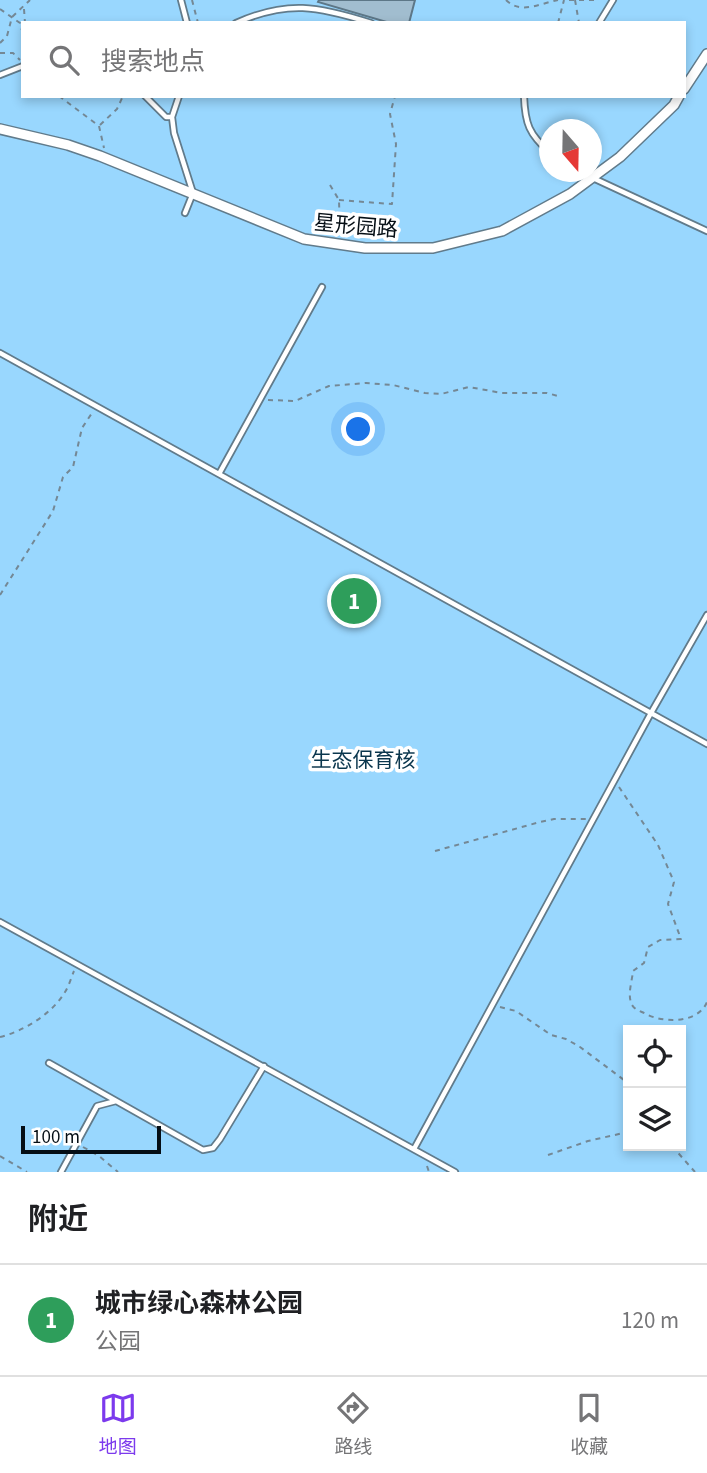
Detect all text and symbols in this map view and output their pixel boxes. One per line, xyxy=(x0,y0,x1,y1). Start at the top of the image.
search box xyxy=(21,21,686,98)
icon: search xyxy=(45,41,83,79)
text: 搜索地点 xyxy=(101,43,205,80)
north arrow xyxy=(539,119,602,182)
street label: 星形园路 xyxy=(313,207,399,245)
your location xyxy=(341,412,375,446)
pin: 1 xyxy=(331,575,377,627)
park label: 生态保育核 xyxy=(311,745,416,775)
map controls xyxy=(623,1025,686,1151)
button: locate xyxy=(623,1025,686,1088)
button: layers xyxy=(623,1088,686,1151)
scale bar xyxy=(21,1123,161,1155)
text: 100 m xyxy=(32,1124,80,1151)
text: 附近 xyxy=(28,1198,88,1241)
text: 城市绿心森林公园 xyxy=(95,1285,303,1322)
text: 1 xyxy=(45,1304,57,1337)
text: 120 m xyxy=(621,1304,679,1337)
text: 公园 xyxy=(95,1325,141,1358)
tab: 地图 xyxy=(99,1389,137,1461)
tab: 路线 xyxy=(334,1389,372,1461)
tab: 收藏 xyxy=(570,1389,608,1461)

